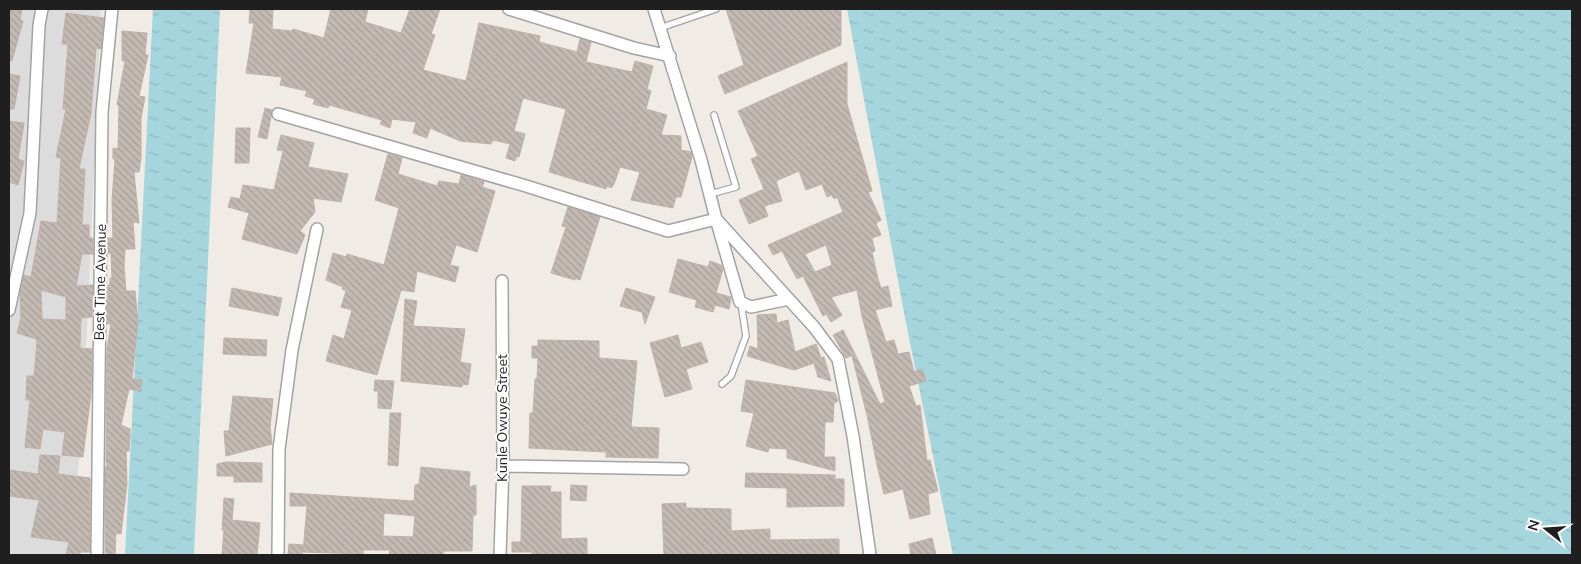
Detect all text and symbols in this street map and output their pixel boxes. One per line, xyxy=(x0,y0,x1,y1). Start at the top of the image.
street label: Best Time Avenue xyxy=(90,224,110,340)
street label: Kunle Owuye Street xyxy=(493,354,511,482)
north arrow xyxy=(1521,504,1571,554)
text: N xyxy=(1523,518,1544,533)

